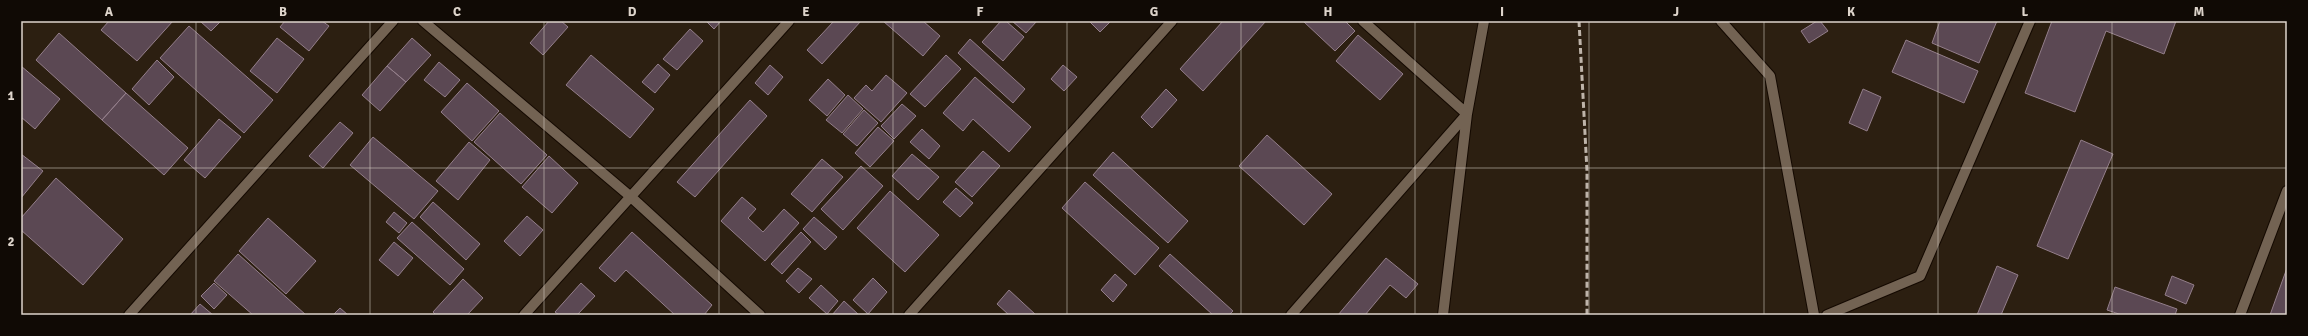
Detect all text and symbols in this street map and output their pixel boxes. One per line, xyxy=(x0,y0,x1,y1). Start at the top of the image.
text: A xyxy=(105,4,114,20)
text: B xyxy=(279,4,287,20)
text: C xyxy=(453,4,461,20)
text: D xyxy=(628,4,637,20)
text: E xyxy=(802,4,810,20)
text: F xyxy=(977,4,984,20)
text: G xyxy=(1150,4,1158,20)
text: H xyxy=(1324,4,1332,20)
text: I xyxy=(1500,4,1504,20)
text: J xyxy=(1673,4,1679,20)
text: K xyxy=(1847,4,1855,20)
text: L xyxy=(2022,4,2029,20)
text: M xyxy=(2194,4,2205,20)
text: 1 xyxy=(7,88,15,104)
text: 2 xyxy=(7,234,15,250)

